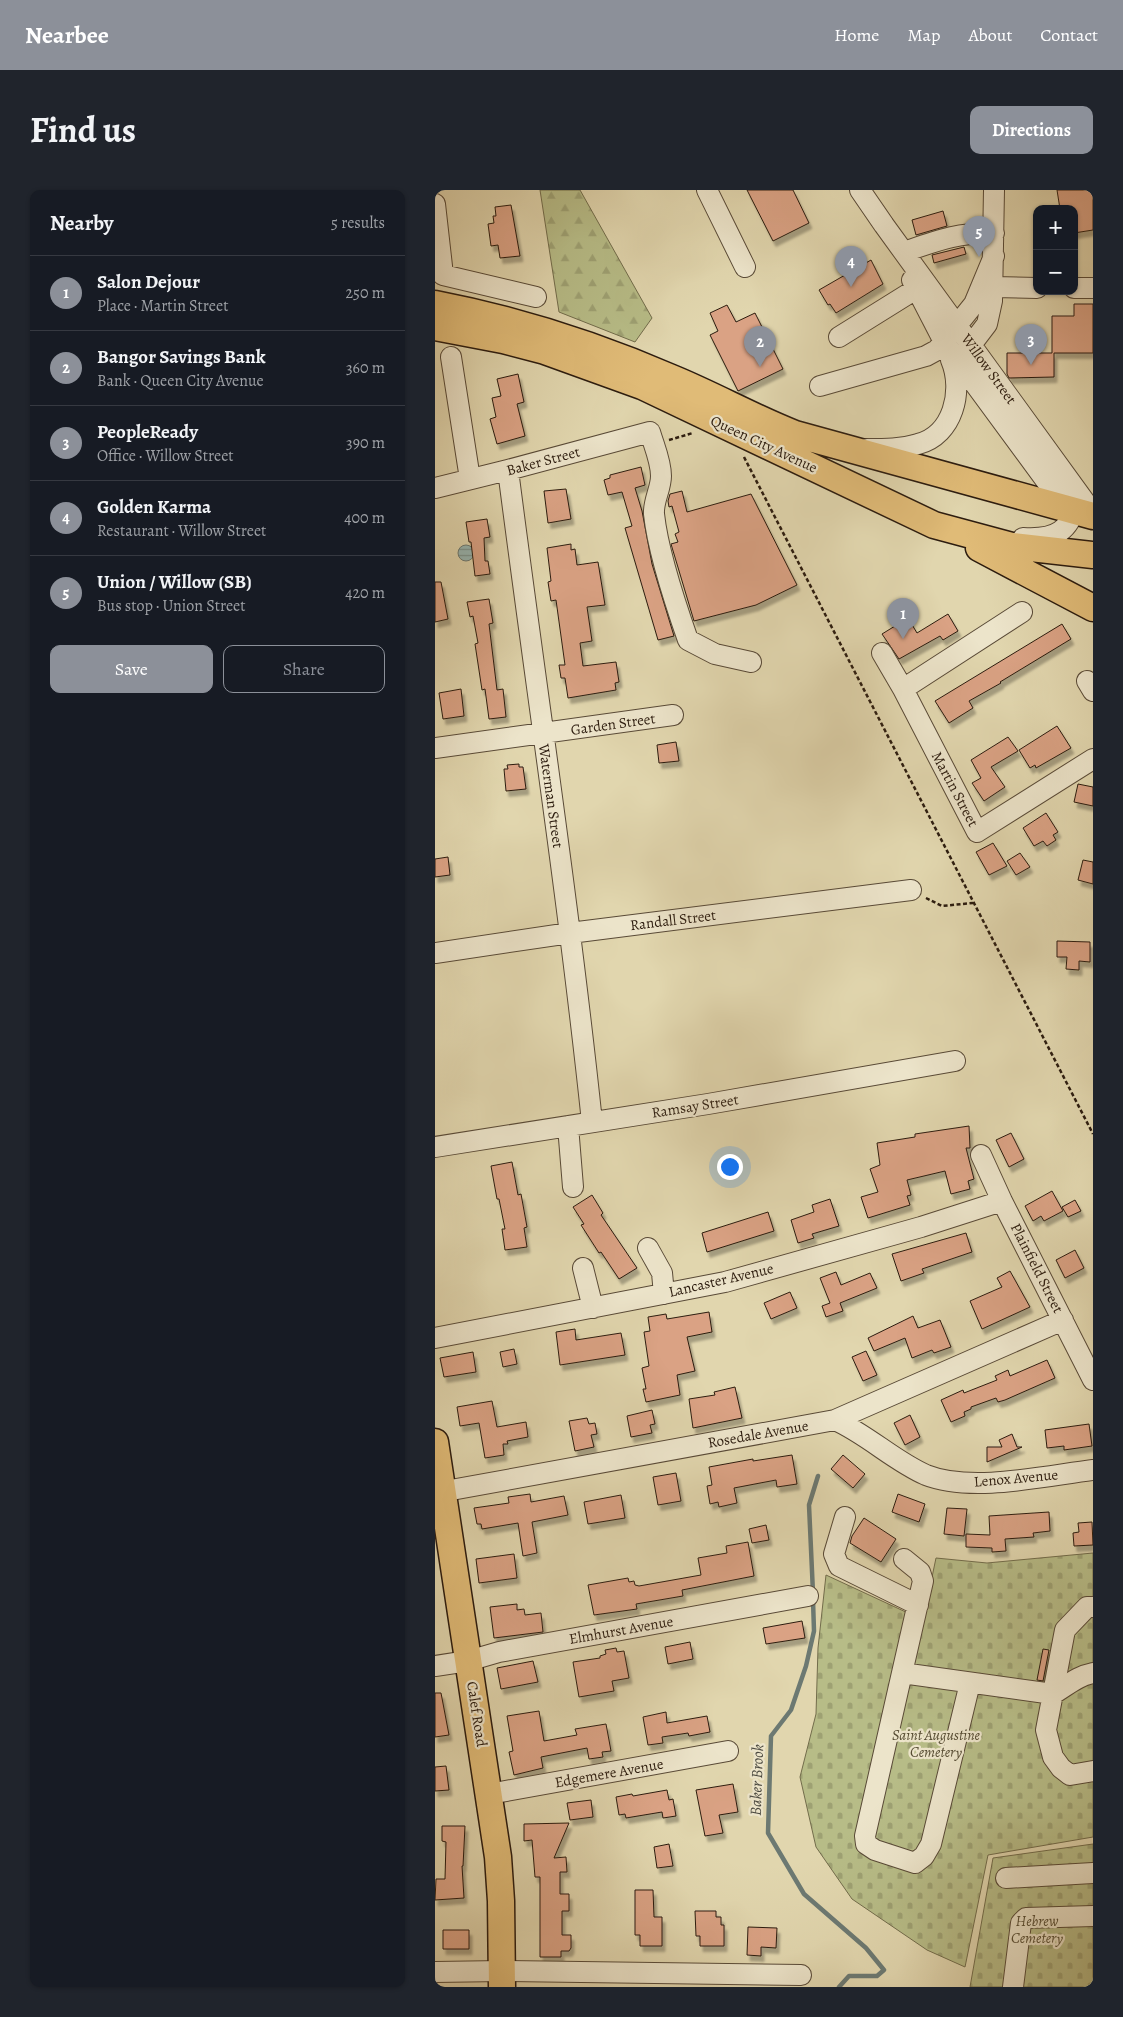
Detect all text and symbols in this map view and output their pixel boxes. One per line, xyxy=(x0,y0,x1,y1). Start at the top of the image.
text: Nearbee xyxy=(25,19,109,51)
text: Home xyxy=(834,23,879,47)
text: Map xyxy=(907,23,940,47)
text: About xyxy=(968,23,1012,47)
text: Contact xyxy=(1040,23,1098,47)
text: Find us xyxy=(30,106,136,154)
button: Directions xyxy=(970,106,1093,154)
map controls xyxy=(1033,205,1078,295)
button: + xyxy=(1033,205,1078,250)
text: Nearby xyxy=(50,209,113,237)
text: 5 results xyxy=(331,212,385,234)
pin: 5 xyxy=(963,216,995,257)
pin: 4 xyxy=(835,246,867,287)
button: − xyxy=(1033,250,1078,295)
text: Salon Dejour xyxy=(97,269,200,295)
text: 1 xyxy=(63,282,69,304)
text: 250 m xyxy=(346,282,385,304)
text: Place · Martin Street xyxy=(97,295,228,317)
pin: 3 xyxy=(1015,324,1047,365)
pin: 2 xyxy=(744,326,776,367)
street label: Willow Street xyxy=(956,329,1021,408)
text: Bangor Savings Bank xyxy=(97,344,266,370)
text: 2 xyxy=(62,357,70,379)
text: 360 m xyxy=(346,357,385,379)
text: Bank · Queen City Avenue xyxy=(97,370,264,392)
street label: Queen City Avenue xyxy=(707,410,821,478)
text: PeopleReady xyxy=(97,419,198,445)
text: 3 xyxy=(63,432,69,454)
text: 390 m xyxy=(346,432,385,454)
street label: Baker Street xyxy=(504,442,582,480)
text: Office · Willow Street xyxy=(97,445,234,467)
text: Golden Karma xyxy=(97,494,211,520)
text: 4 xyxy=(62,507,70,529)
text: 400 m xyxy=(344,507,385,529)
text: Restaurant · Willow Street xyxy=(97,520,266,542)
text: Union / Willow (SB) xyxy=(97,569,252,595)
text: 5 xyxy=(63,582,69,604)
text: 420 m xyxy=(345,582,385,604)
text: Bus stop · Union Street xyxy=(97,595,246,617)
pin: 1 xyxy=(887,598,919,639)
button: Save xyxy=(50,645,213,693)
button: Share xyxy=(223,645,385,693)
street label: Garden Street xyxy=(569,708,657,740)
street label: Waterman Street xyxy=(534,742,568,849)
street label: Martin Street xyxy=(927,748,983,830)
street label: Randall Street xyxy=(629,905,717,935)
street label: Ramsay Street xyxy=(650,1089,740,1123)
your location xyxy=(717,1154,743,1180)
street label: Plainfield Street xyxy=(1006,1220,1068,1316)
street label: Lancaster Avenue xyxy=(667,1258,776,1302)
street label: Rosedale Avenue xyxy=(706,1415,810,1453)
street label: Lenox Avenue xyxy=(973,1464,1059,1492)
street label: Elmhurst Avenue xyxy=(567,1611,675,1649)
street label: Calef Road xyxy=(462,1680,492,1749)
park label: Saint Augustine Cemetery xyxy=(892,1725,981,1762)
water label: Baker Brook xyxy=(745,1744,769,1816)
street label: Edgemere Avenue xyxy=(553,1754,665,1792)
park label: Hebrew Cemetery xyxy=(1011,1911,1063,1948)

